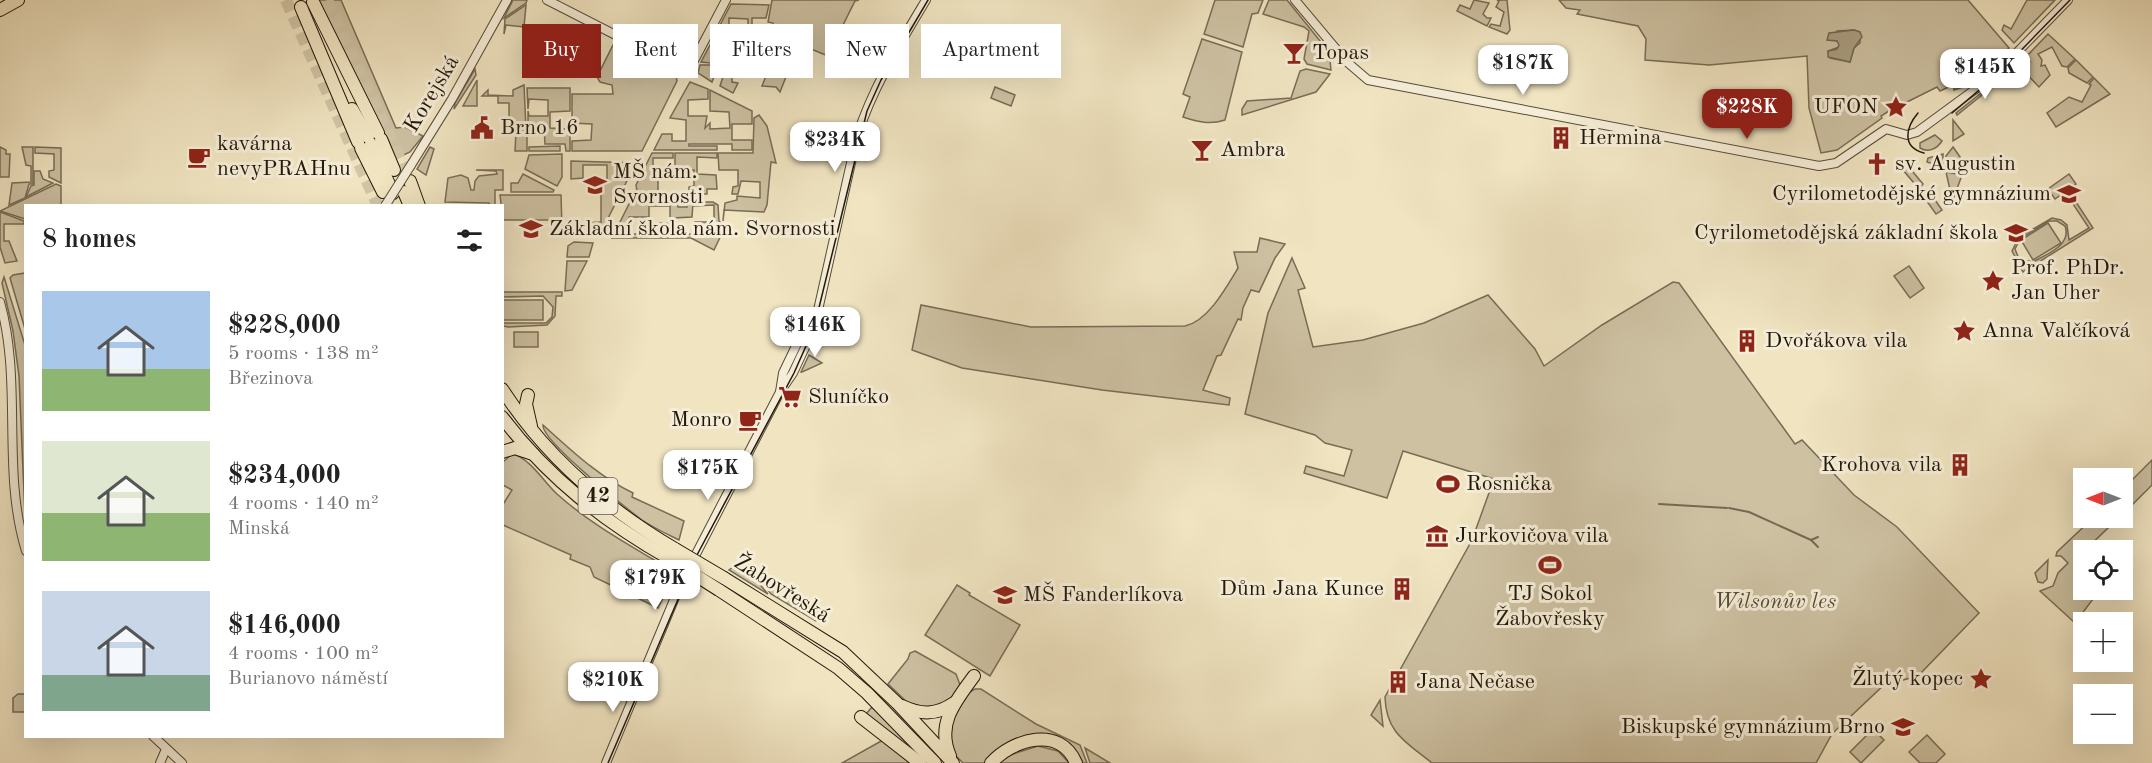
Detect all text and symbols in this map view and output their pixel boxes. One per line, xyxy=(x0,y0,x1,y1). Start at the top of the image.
chip: Buy xyxy=(522,24,601,78)
chip: Rent xyxy=(613,24,698,78)
chip: Filters xyxy=(710,24,813,78)
chip: New xyxy=(825,24,909,78)
chip: Apartment xyxy=(921,24,1061,78)
bar icon: Topas xyxy=(1281,40,1307,66)
place label: Topas xyxy=(1312,42,1369,64)
pin: $187K xyxy=(1481,45,1565,96)
pin: $145K xyxy=(1943,49,2027,100)
street label: Korejská xyxy=(401,52,464,136)
text: $187K xyxy=(1492,54,1554,74)
text: $145K xyxy=(1954,58,2016,78)
pin: $228K xyxy=(1705,89,1789,140)
place icon: UFON xyxy=(1883,94,1909,120)
place label: UFON xyxy=(1814,96,1878,118)
text: $228K xyxy=(1716,98,1778,118)
public building icon: Brno 16 xyxy=(469,115,495,141)
place label: Brno 16 xyxy=(500,117,579,139)
pin: $234K xyxy=(793,122,877,173)
building icon: Hermina xyxy=(1548,125,1574,151)
place label: Hermina xyxy=(1579,127,1662,149)
text: $234K xyxy=(804,131,866,151)
place label: kavárna nevyPRAHnu xyxy=(217,133,351,180)
bar icon: Ambra xyxy=(1189,137,1215,163)
place label: Ambra xyxy=(1220,139,1286,161)
cafe icon: kavárna nevyPRAHnu xyxy=(186,144,212,170)
church icon: sv. Augustin xyxy=(1864,151,1890,177)
place label: sv. Augustin xyxy=(1895,153,2016,175)
place label: MŠ nám. Svornosti xyxy=(613,158,703,208)
school or university icon: MŠ nám. Svornosti xyxy=(582,172,608,198)
school or university icon: Cyrilometodějské gymnázium xyxy=(2056,181,2082,207)
place label: Cyrilometodějské gymnázium xyxy=(1772,183,2051,205)
school or university icon: Základní škola nám. Svornosti xyxy=(518,216,544,242)
place label: Základní škola nám. Svornosti xyxy=(549,218,836,240)
school or university icon: Cyrilometodějská základní škola xyxy=(2003,220,2029,246)
place label: Cyrilometodějská základní škola xyxy=(1694,222,1998,244)
icon: filters xyxy=(453,224,486,257)
text: 8 homes xyxy=(42,227,136,253)
place label: Prof. PhDr. Jan Uher xyxy=(2011,257,2125,304)
place icon: Prof. PhDr. Jan Uher xyxy=(1980,268,2006,294)
pin: $146K xyxy=(773,307,857,358)
text: $228,000 xyxy=(228,313,341,339)
icon: home xyxy=(90,315,162,387)
text: $146K xyxy=(784,316,846,336)
place icon: Anna Valčíková xyxy=(1951,318,1977,344)
place label: Anna Valčíková xyxy=(1982,320,2131,342)
building icon: Dvořákova vila xyxy=(1734,328,1760,354)
place label: Dvořákova vila xyxy=(1765,330,1908,352)
text: 5 rooms · 138 m² xyxy=(228,344,378,364)
text: Březinova xyxy=(228,369,313,389)
supermarket icon: Sluníčko xyxy=(777,384,803,410)
place label: Sluníčko xyxy=(808,386,889,408)
cafe icon: Monro xyxy=(737,407,763,433)
place label: Monro xyxy=(671,409,732,431)
pin: $175K xyxy=(666,450,750,501)
building icon: Krohova vila xyxy=(1947,452,1973,478)
place label: Krohova vila xyxy=(1821,454,1942,476)
text: $175K xyxy=(677,459,739,479)
text: $234,000 xyxy=(228,463,341,489)
icon: home xyxy=(90,465,162,537)
north arrow xyxy=(2073,468,2133,528)
map controls xyxy=(2073,468,2133,744)
sports icon: Rosnička xyxy=(1435,471,1461,497)
place label: Rosnička xyxy=(1466,473,1552,495)
road number: 42 xyxy=(578,478,618,514)
text: 4 rooms · 140 m² xyxy=(228,494,378,514)
text: Minská xyxy=(228,519,290,539)
museum icon: Jurkovičova vila xyxy=(1424,523,1450,549)
place label: Jurkovičova vila xyxy=(1455,525,1609,547)
button: locate xyxy=(2073,540,2133,600)
street label: Žabovřeská xyxy=(730,548,836,627)
sports icon: TJ Sokol Žabovřesky xyxy=(1537,552,1563,578)
pin: $179K xyxy=(613,560,697,611)
text: $179K xyxy=(624,569,686,589)
building icon: Dům Jana Kunce xyxy=(1389,576,1415,602)
place label: Dům Jana Kunce xyxy=(1220,578,1384,600)
place label: MŠ Fanderlíkova xyxy=(1023,581,1183,606)
school or university icon: MŠ Fanderlíkova xyxy=(992,582,1018,608)
place label: TJ Sokol Žabovřesky xyxy=(1495,583,1605,630)
park label: Wilsonův les xyxy=(1714,591,1836,613)
button: + xyxy=(2073,612,2133,672)
text: $146,000 xyxy=(228,613,341,639)
icon: home xyxy=(90,615,162,687)
text: 4 rooms · 100 m² xyxy=(228,644,378,664)
pin: $210K xyxy=(571,662,655,713)
place label: Žlutý kopec xyxy=(1852,665,1963,690)
place icon: Žlutý kopec xyxy=(1968,666,1994,692)
text: Burianovo náměstí xyxy=(228,669,388,689)
building icon: Jana Nečase xyxy=(1385,669,1411,695)
text: $210K xyxy=(582,671,644,691)
place label: Jana Nečase xyxy=(1416,671,1535,693)
button: − xyxy=(2073,684,2133,744)
school or university icon: Biskupské gymnázium Brno xyxy=(1890,714,1916,740)
place label: Biskupské gymnázium Brno xyxy=(1621,716,1885,738)

